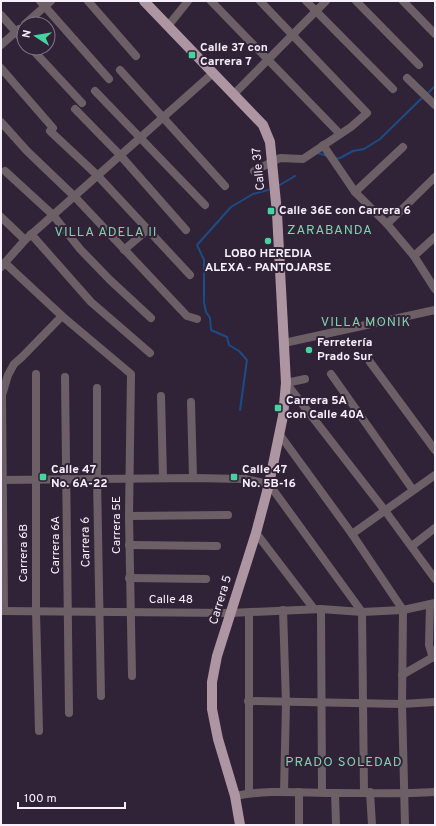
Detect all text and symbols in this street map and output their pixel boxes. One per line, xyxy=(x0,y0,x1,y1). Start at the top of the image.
north arrow xyxy=(16,16,56,56)
text: N xyxy=(20,29,35,39)
place label: Calle 37 con Carrera 7 xyxy=(200,40,268,70)
marker: Calle 37 con Carrera 7 xyxy=(187,50,197,60)
street label: Calle 37 xyxy=(249,147,269,191)
place label: Calle 36E con Carrera 6 xyxy=(279,203,411,219)
marker: Calle 36E con Carrera 6 xyxy=(266,206,276,216)
district label: ZARABANDA xyxy=(287,223,373,239)
district label: VILLA ADELA II xyxy=(55,225,157,241)
marker: LOBO HEREDIA ALEXA - PANTOJARSE xyxy=(263,236,273,246)
place label: LOBO HEREDIA ALEXA - PANTOJARSE xyxy=(205,246,331,276)
district label: VILLA MONIK xyxy=(321,315,411,331)
place label: Ferretería Prado Sur xyxy=(317,335,372,365)
marker: Ferretería Prado Sur xyxy=(304,345,314,355)
place label: Carrera 5A con Calle 40A xyxy=(286,393,365,423)
marker: Carrera 5A con Calle 40A xyxy=(273,403,283,413)
place label: Calle 47 No. 6A-22 xyxy=(51,462,108,492)
place label: Calle 47 No. 5B-16 xyxy=(242,462,296,492)
marker: Calle 47 No. 6A-22 xyxy=(38,472,48,482)
marker: Calle 47 No. 5B-16 xyxy=(229,472,239,482)
street label: Carrera 5E xyxy=(109,496,125,554)
street label: Carrera 6A xyxy=(48,516,64,574)
street label: Carrera 6 xyxy=(78,517,94,567)
street label: Carrera 6B xyxy=(16,524,32,582)
street label: Carrera 5 xyxy=(206,573,236,627)
street label: Calle 48 xyxy=(149,592,193,608)
district label: PRADO SOLEDAD xyxy=(285,755,403,771)
scale bar xyxy=(18,784,125,810)
text: 100 m xyxy=(24,791,57,807)

